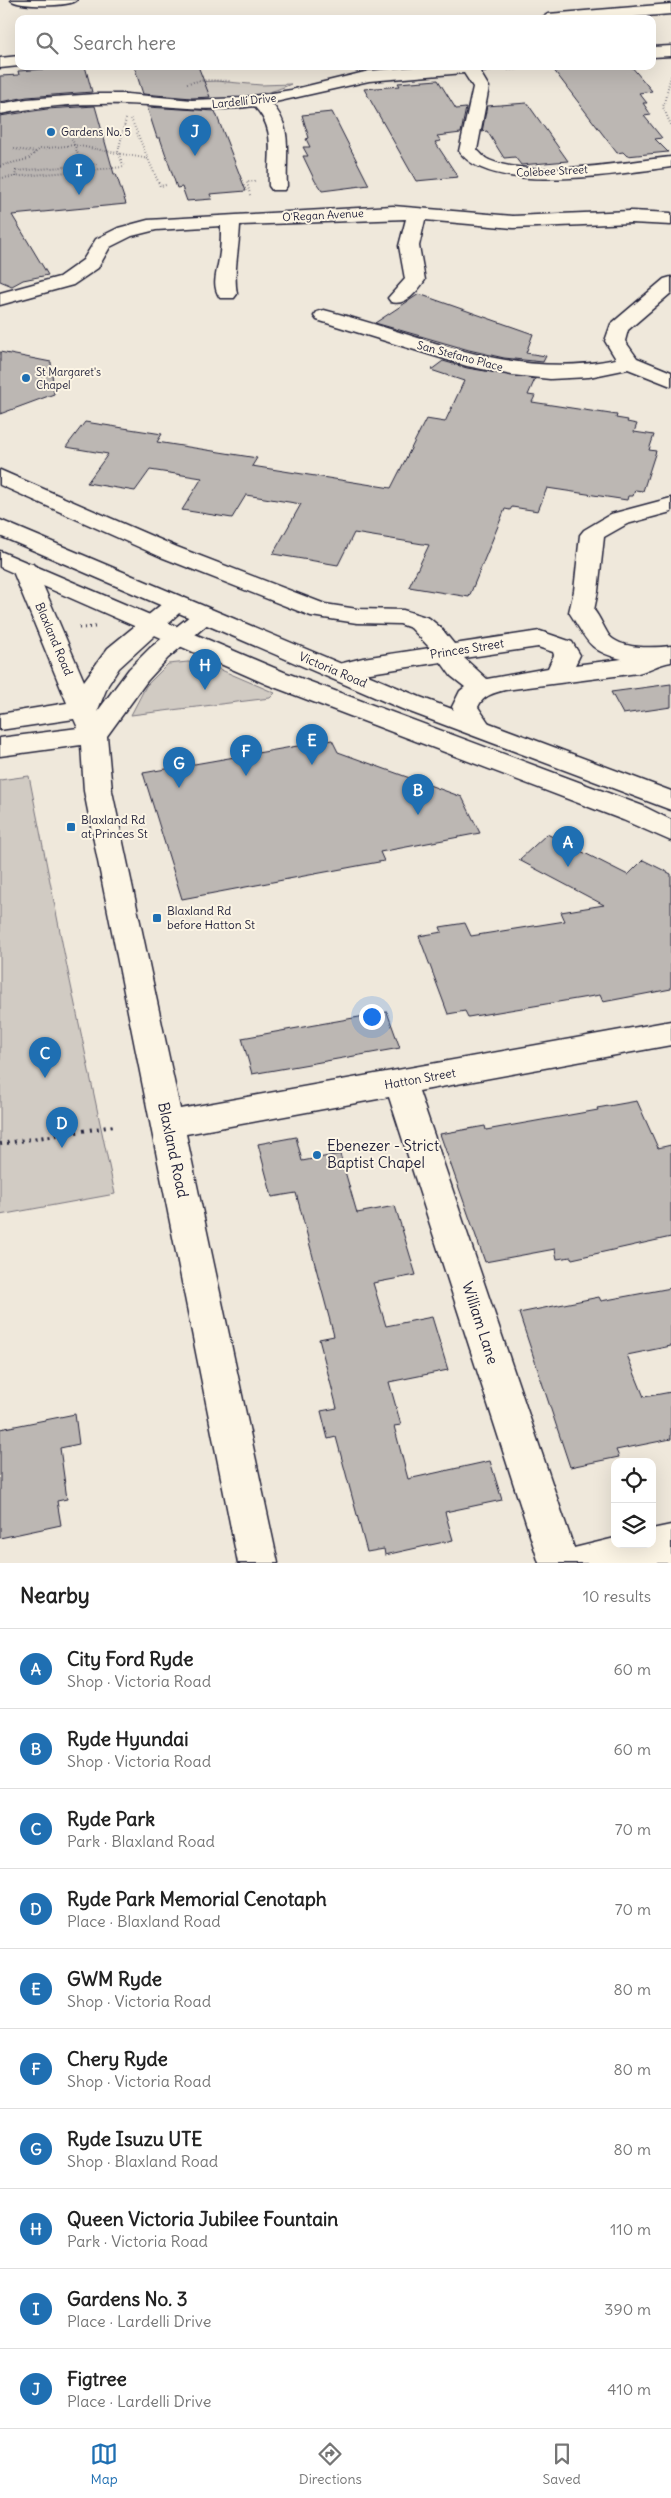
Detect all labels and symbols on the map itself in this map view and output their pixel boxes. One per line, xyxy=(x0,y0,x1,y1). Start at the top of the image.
street label: Lardelli Drive xyxy=(211,91,277,111)
pin: J xyxy=(179,115,211,156)
place label: Gardens No. 5 xyxy=(61,125,131,139)
marker: Gardens No. 5 xyxy=(45,126,57,138)
pin: I xyxy=(63,154,95,195)
street label: Colebee Street xyxy=(516,162,588,180)
street label: O'Regan Avenue xyxy=(282,206,364,224)
street label: San Stefano Place xyxy=(416,338,505,374)
place label: St Margaret's Chapel xyxy=(36,365,101,392)
marker: St Margaret's Chapel xyxy=(20,372,32,384)
street label: Blaxland Road xyxy=(32,600,77,678)
street label: Princes Street xyxy=(429,635,505,662)
street label: Victoria Road xyxy=(297,648,370,691)
pin: H xyxy=(189,649,221,690)
pin: E xyxy=(296,724,328,765)
pin: F xyxy=(230,735,262,776)
pin: G xyxy=(163,747,195,788)
pin: B xyxy=(402,774,434,815)
place label: Blaxland Rd at Princes St xyxy=(81,812,148,841)
marker: Blaxland Rd at Princes St xyxy=(65,821,77,833)
pin: A xyxy=(552,826,584,867)
place label: Blaxland Rd before Hatton St xyxy=(167,903,255,932)
marker: Blaxland Rd before Hatton St xyxy=(151,912,163,924)
your location xyxy=(359,1004,385,1030)
pin: C xyxy=(29,1037,61,1078)
street label: Hatton Street xyxy=(383,1065,457,1092)
street label: Blaxland Road xyxy=(154,1100,193,1200)
pin: D xyxy=(46,1107,78,1148)
place label: Ebenezer - Strict Baptist Chapel xyxy=(327,1136,439,1172)
marker: Ebenezer - Strict Baptist Chapel xyxy=(311,1149,323,1161)
street label: William Lane xyxy=(458,1279,503,1367)

